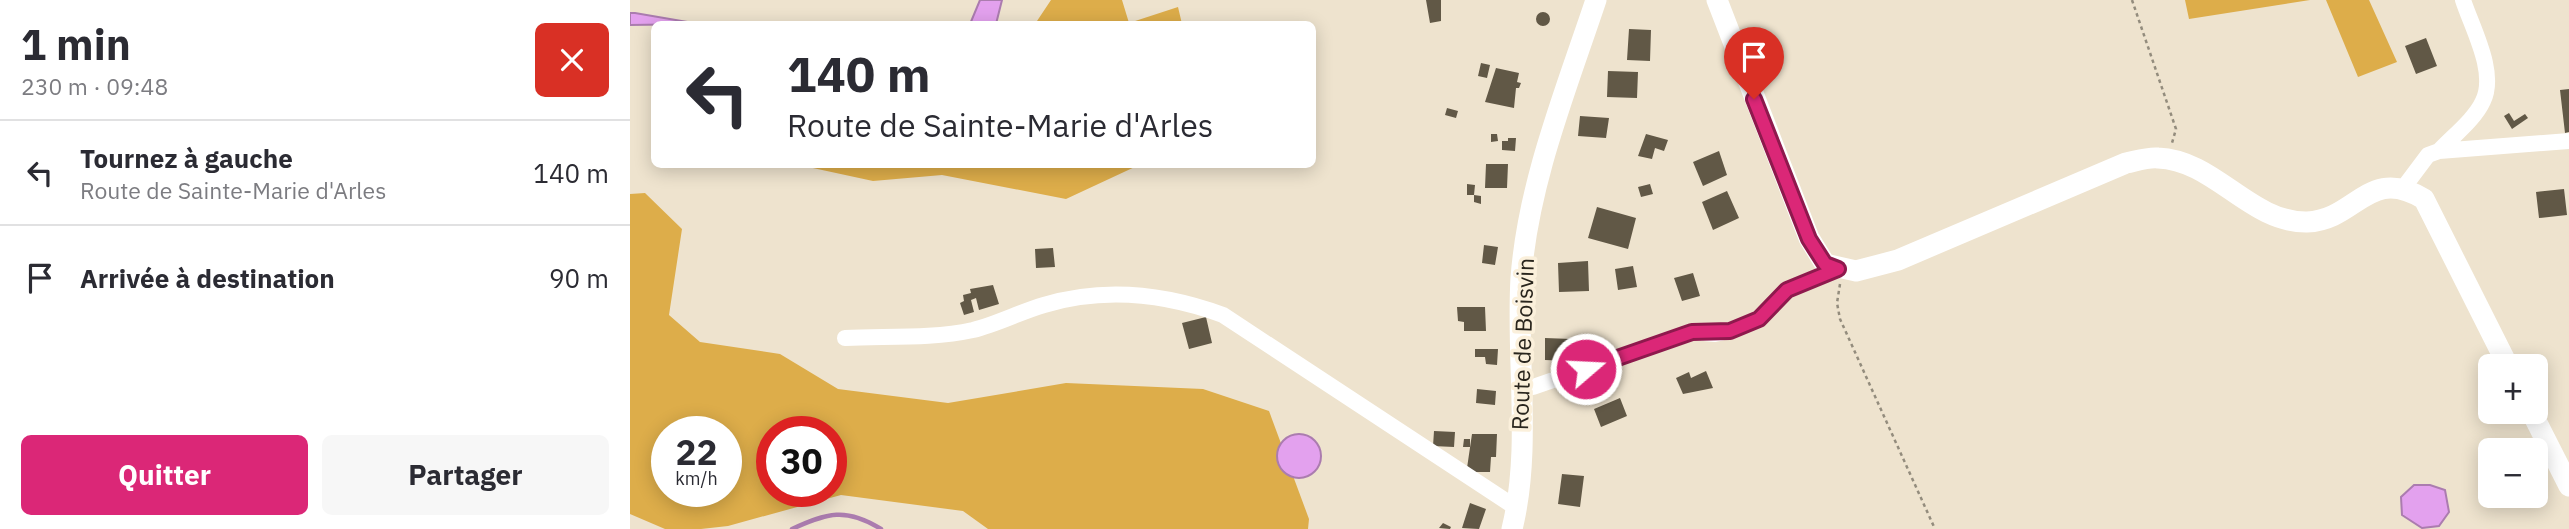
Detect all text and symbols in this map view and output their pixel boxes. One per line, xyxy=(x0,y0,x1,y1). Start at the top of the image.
text: 1 min xyxy=(21,17,131,72)
button: close xyxy=(535,23,609,97)
pin xyxy=(1724,27,1784,99)
icon: arrive xyxy=(1735,38,1773,76)
text: 140 m xyxy=(787,42,931,105)
icon: left xyxy=(672,49,763,140)
text: 230 m · 09:48 xyxy=(21,71,168,101)
text: Route de Sainte-Marie d'Arles xyxy=(787,104,1213,146)
text: Tournez à gauche xyxy=(80,141,293,175)
icon: left xyxy=(21,154,59,192)
text: 140 m xyxy=(533,156,609,190)
text: Route de Sainte-Marie d'Arles xyxy=(80,175,386,205)
street label: Route de Boisvin xyxy=(1504,257,1540,431)
icon: arrive xyxy=(21,259,59,297)
text: Arrivée à destination xyxy=(80,261,335,295)
text: 90 m xyxy=(549,261,609,295)
position arrow xyxy=(1549,332,1623,406)
map controls xyxy=(2478,354,2548,508)
button: + xyxy=(2478,354,2548,424)
speed limit sign: 30 xyxy=(756,416,847,507)
text: 22 xyxy=(675,429,718,475)
button: Quitter xyxy=(21,435,308,515)
button: Partager xyxy=(322,435,609,515)
button: − xyxy=(2478,438,2548,508)
text: km/h xyxy=(675,467,718,490)

